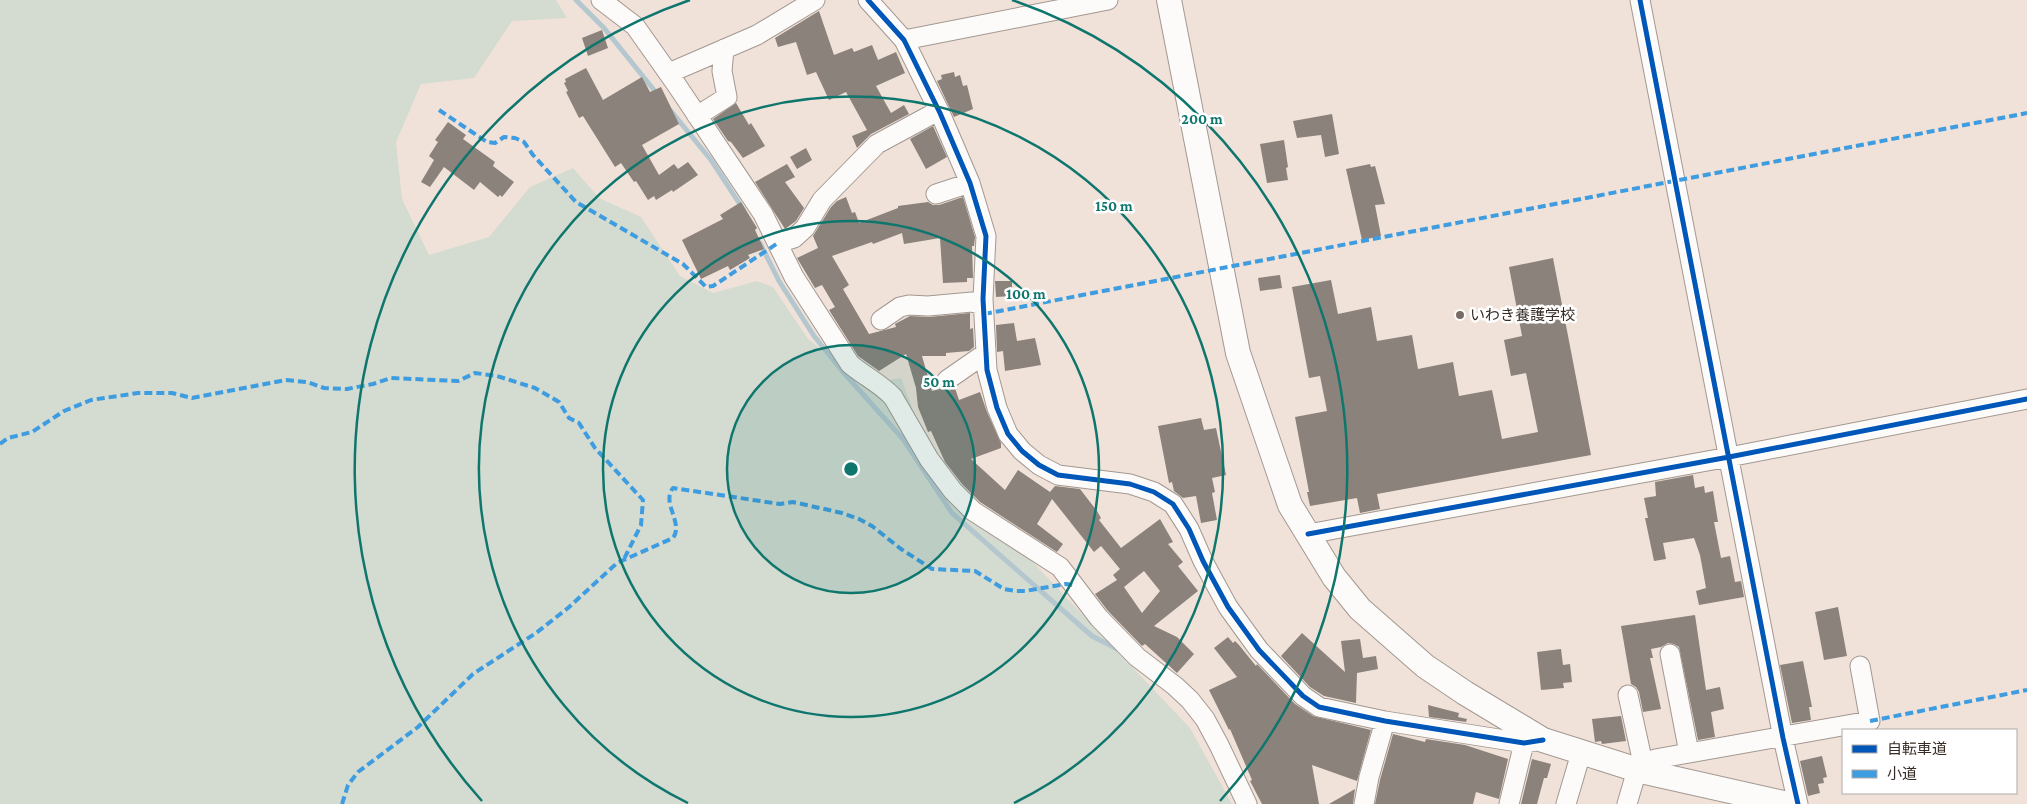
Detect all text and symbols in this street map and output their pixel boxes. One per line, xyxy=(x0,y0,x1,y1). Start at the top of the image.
text: 200 m xyxy=(1181,111,1223,127)
text: 150 m xyxy=(1095,198,1133,214)
text: 100 m xyxy=(1006,286,1046,302)
place label: いわき養護学校 xyxy=(1470,307,1575,323)
marker: いわき養護学校 xyxy=(1454,309,1466,321)
text: 50 m xyxy=(923,374,955,390)
centre of rings xyxy=(842,460,860,478)
legend xyxy=(1842,729,2017,794)
text: 自転車道 xyxy=(1887,741,1947,757)
text: 小道 xyxy=(1887,766,1917,782)

